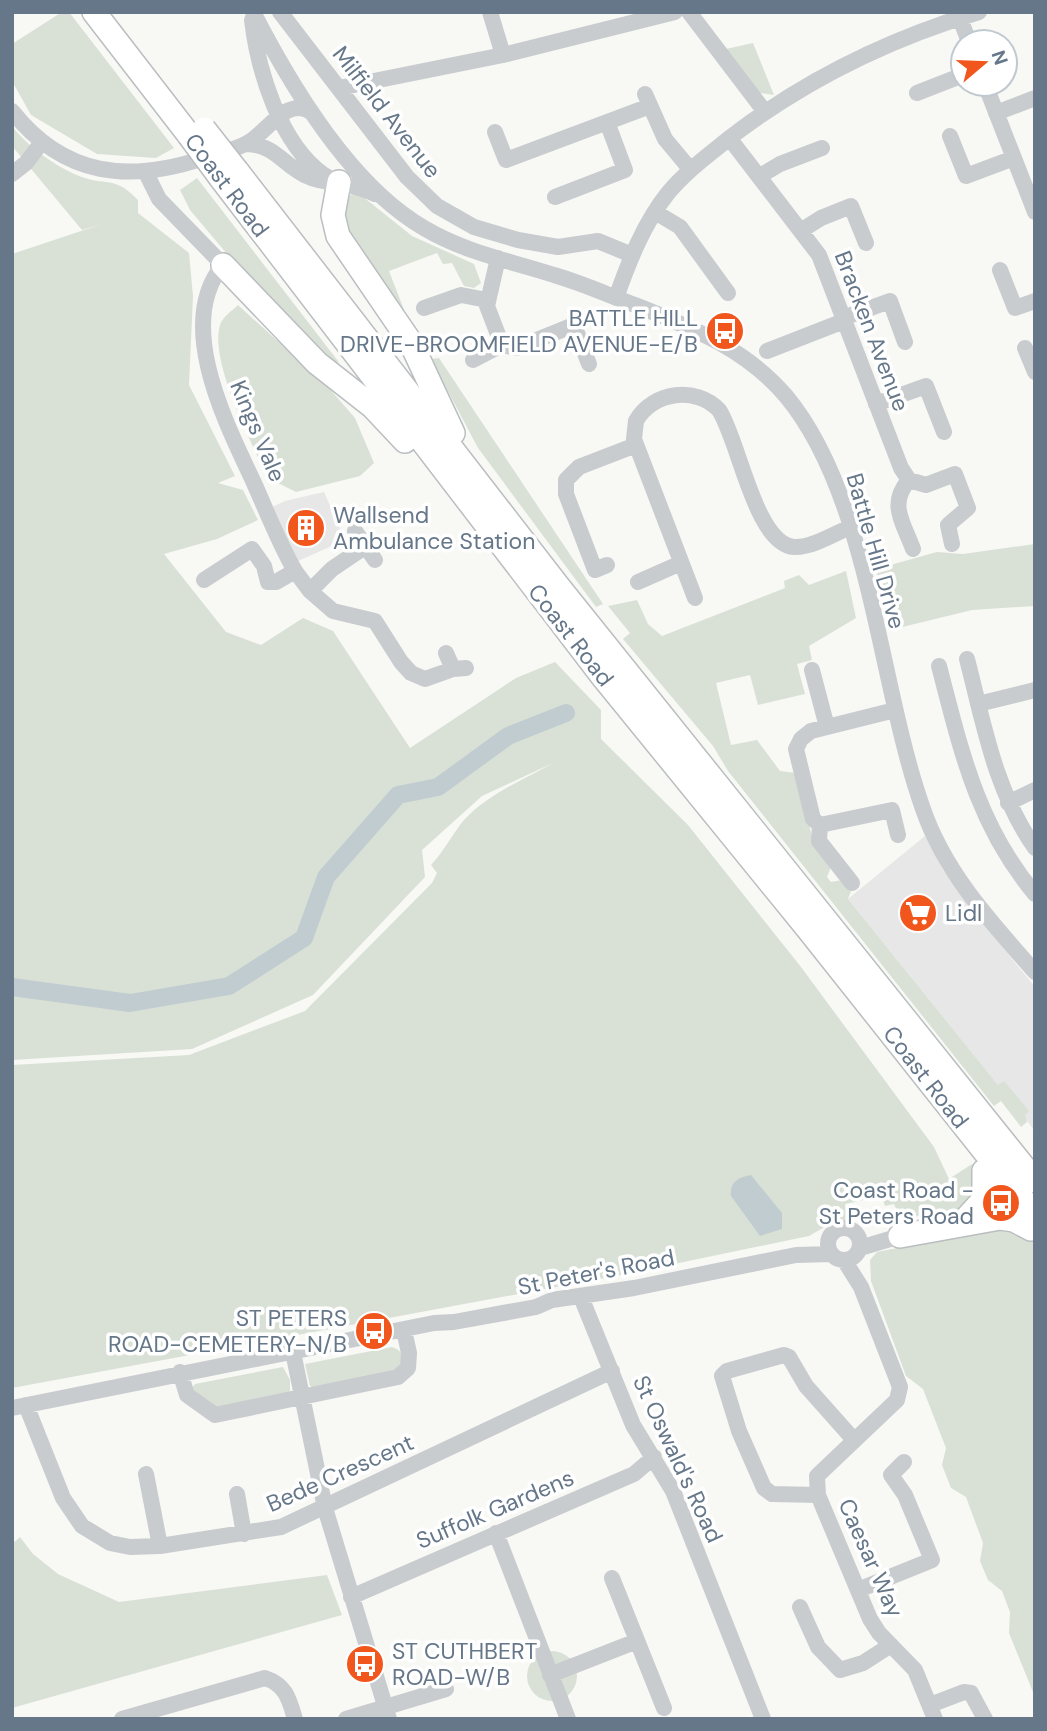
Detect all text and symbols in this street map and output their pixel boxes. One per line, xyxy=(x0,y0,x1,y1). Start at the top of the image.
north arrow xyxy=(949,28,1019,98)
street label: Milfield Avenue xyxy=(326,40,448,184)
text: N xyxy=(986,47,1014,68)
street label: Coast Road xyxy=(178,127,276,243)
street label: Bracken Avenue xyxy=(828,247,916,415)
place label: BATTLE HILL DRIVE-BROOMFIELD AVENUE-E/B xyxy=(340,303,698,359)
bus stop icon: BATTLE HILL DRIVE-BROOMFIELD AVENUE-E/B xyxy=(704,310,746,352)
street label: Kings Vale xyxy=(223,376,293,486)
street label: Battle Hill Drive xyxy=(839,470,913,632)
place label: Wallsend Ambulance Station xyxy=(333,500,535,556)
building icon: Wallsend Ambulance Station xyxy=(285,507,327,549)
street label: Coast Road xyxy=(522,578,620,692)
supermarket icon: Lidl xyxy=(897,892,939,934)
place label: Lidl xyxy=(945,898,982,928)
street label: Coast Road xyxy=(877,1020,975,1134)
place label: Coast Road - St Peters Road xyxy=(819,1175,974,1231)
bus stop icon: Coast Road - St Peters Road xyxy=(980,1182,1022,1224)
street label: St Peter's Road xyxy=(515,1242,677,1302)
place label: ST PETERS ROAD-CEMETERY-N/B xyxy=(108,1303,347,1359)
bus stop icon: ST PETERS ROAD-CEMETERY-N/B xyxy=(353,1310,395,1352)
street label: St Oswald's Road xyxy=(626,1370,730,1548)
street label: Bede Crescent xyxy=(262,1427,418,1519)
street label: Suffolk Gardens xyxy=(412,1462,578,1556)
street label: Caesar Way xyxy=(831,1494,911,1622)
place label: ST CUTHBERT ROAD-W/B xyxy=(392,1636,538,1692)
bus stop icon: ST CUTHBERT ROAD-W/B xyxy=(344,1643,386,1685)

